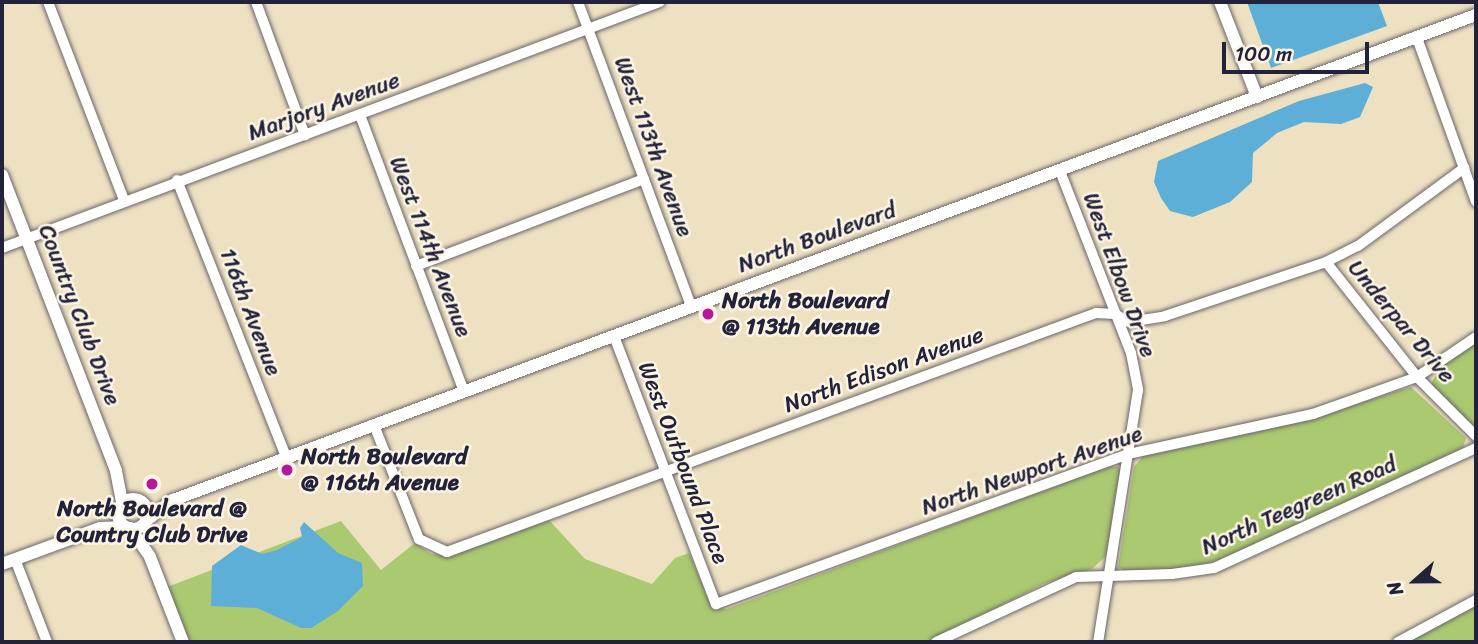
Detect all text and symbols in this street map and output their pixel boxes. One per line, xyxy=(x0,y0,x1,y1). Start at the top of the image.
scale bar xyxy=(1226,28,1373,72)
text: 100 m xyxy=(1235,35,1292,73)
street label: West 113th Avenue xyxy=(608,53,698,241)
street label: Marjory Avenue xyxy=(244,67,404,147)
street label: West 114th Avenue xyxy=(383,153,477,341)
street label: West Elbow Drive xyxy=(1076,189,1162,361)
street label: North Boulevard xyxy=(735,197,899,279)
street label: Country Club Drive xyxy=(32,221,126,409)
street label: 116th Avenue xyxy=(213,244,287,380)
street label: Underpar Drive xyxy=(1342,255,1460,389)
place label: North Boulevard @ 113th Avenue xyxy=(722,287,887,341)
marker: North Boulevard @ 113th Avenue xyxy=(700,306,716,322)
street label: North Edison Avenue xyxy=(780,321,988,419)
street label: West Outbound Place xyxy=(631,357,735,569)
street label: North Newport Avenue xyxy=(918,420,1146,522)
place label: North Boulevard @ 116th Avenue xyxy=(301,443,466,497)
street label: North Teegreen Road xyxy=(1197,450,1401,562)
marker: North Boulevard @ 116th Avenue xyxy=(279,462,295,478)
marker: North Boulevard @ Country Club Drive xyxy=(144,476,160,492)
place label: North Boulevard @ Country Club Drive xyxy=(56,495,248,549)
north arrow xyxy=(1380,546,1450,616)
text: N xyxy=(1377,577,1413,601)

